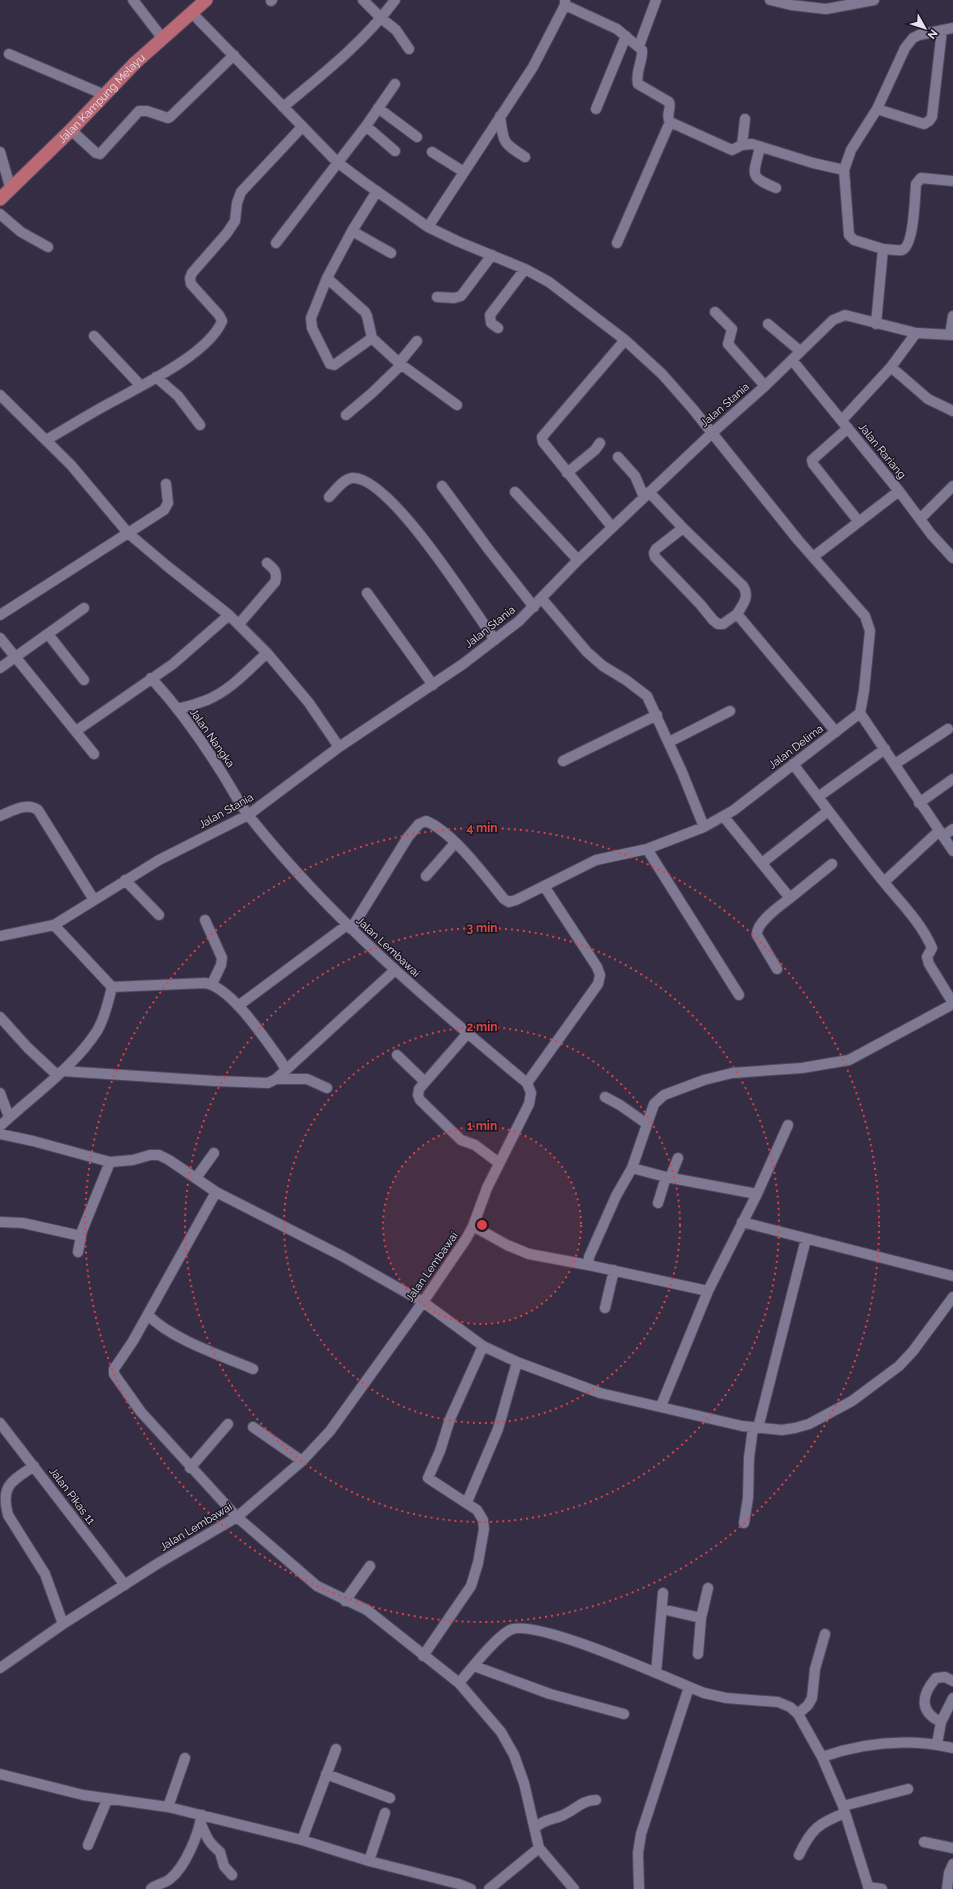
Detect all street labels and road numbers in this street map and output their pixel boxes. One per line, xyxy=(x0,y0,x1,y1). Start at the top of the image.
street label: Jalan Kampung Melayu xyxy=(55,51,148,146)
street label: Jalan Stania xyxy=(698,380,752,430)
street label: Jalan Rariang xyxy=(856,420,908,482)
street label: Jalan Stania xyxy=(462,603,518,651)
street label: Jalan Nangka xyxy=(187,706,237,770)
street label: Jalan Delima xyxy=(766,722,826,772)
street label: Jalan Stania xyxy=(196,791,256,831)
street label: Jalan Lembawai xyxy=(354,914,422,980)
street label: Jalan Lembawai xyxy=(403,1230,461,1304)
street label: Jalan Pikas 11 xyxy=(46,1465,98,1527)
street label: Jalan Lembawai xyxy=(157,1500,235,1554)

